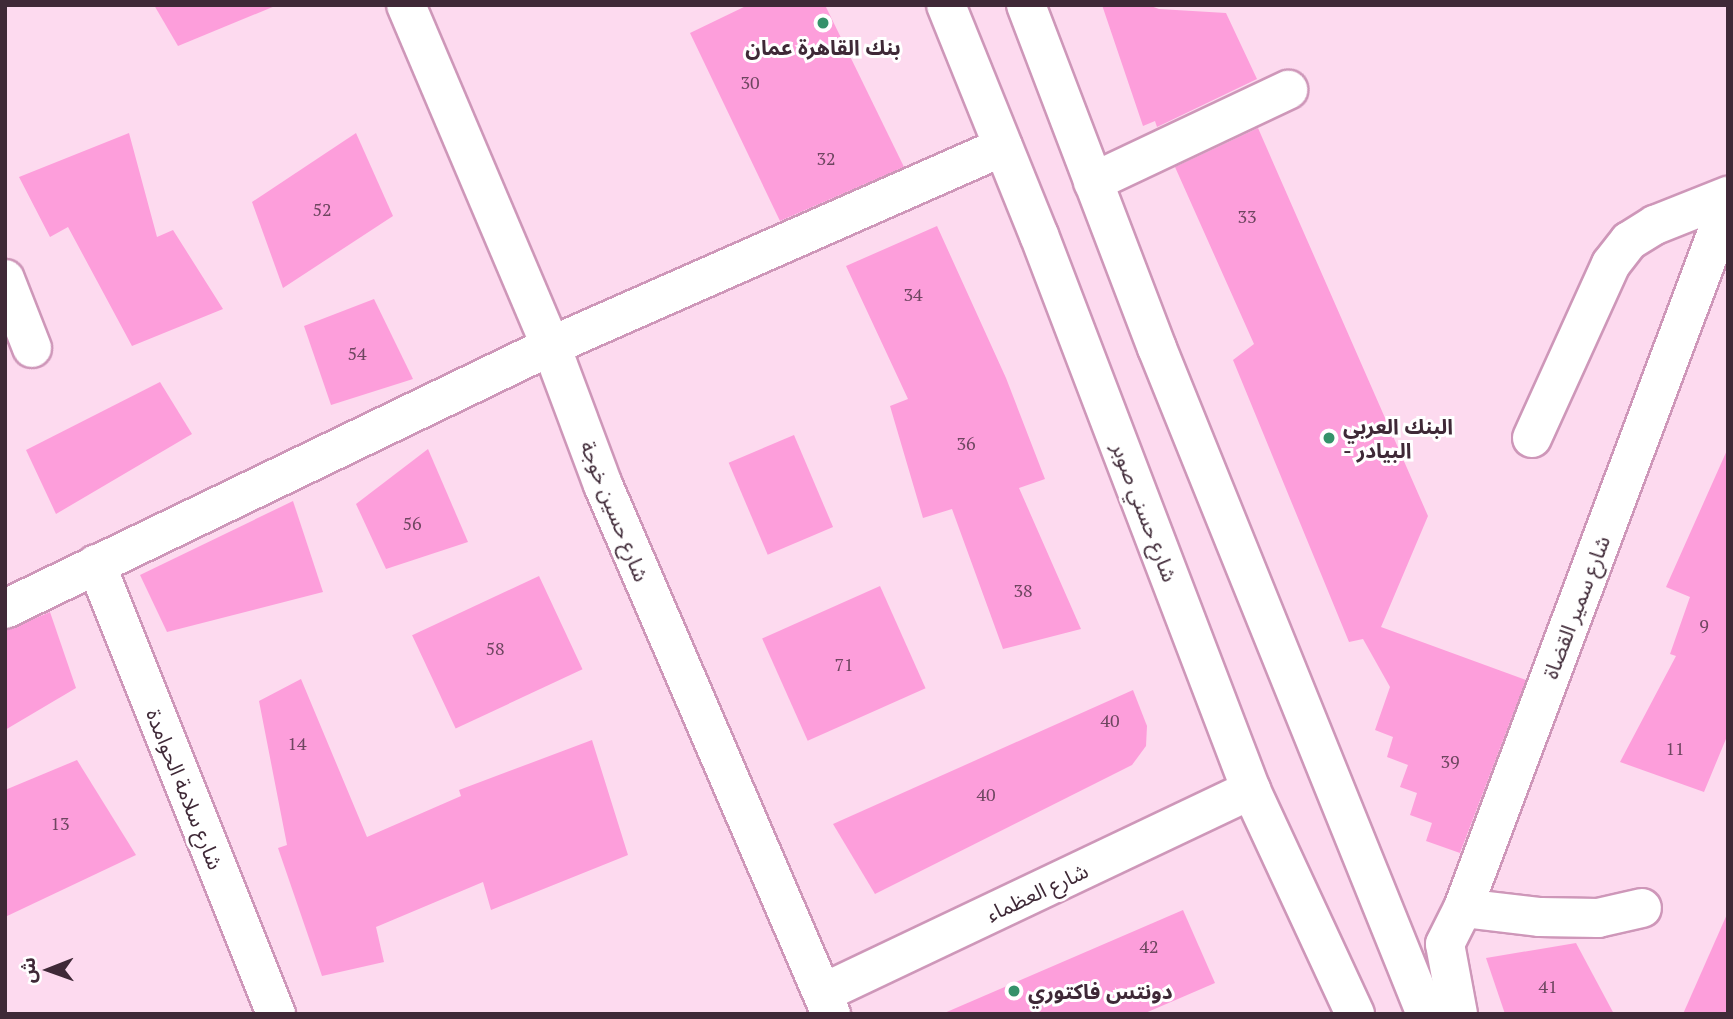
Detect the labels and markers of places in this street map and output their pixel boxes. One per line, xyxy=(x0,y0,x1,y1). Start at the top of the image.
marker: بنك القاهرة عمان xyxy=(815,15,831,31)
place label: بنك القاهرة عمان xyxy=(745,34,901,60)
place label: البنك العربي - البيادر xyxy=(1343,413,1453,463)
marker: البنك العربي - البيادر xyxy=(1321,430,1337,446)
place label: دونتس فاكتوري xyxy=(1028,978,1173,1004)
marker: دونتس فاكتوري xyxy=(1006,983,1022,999)

